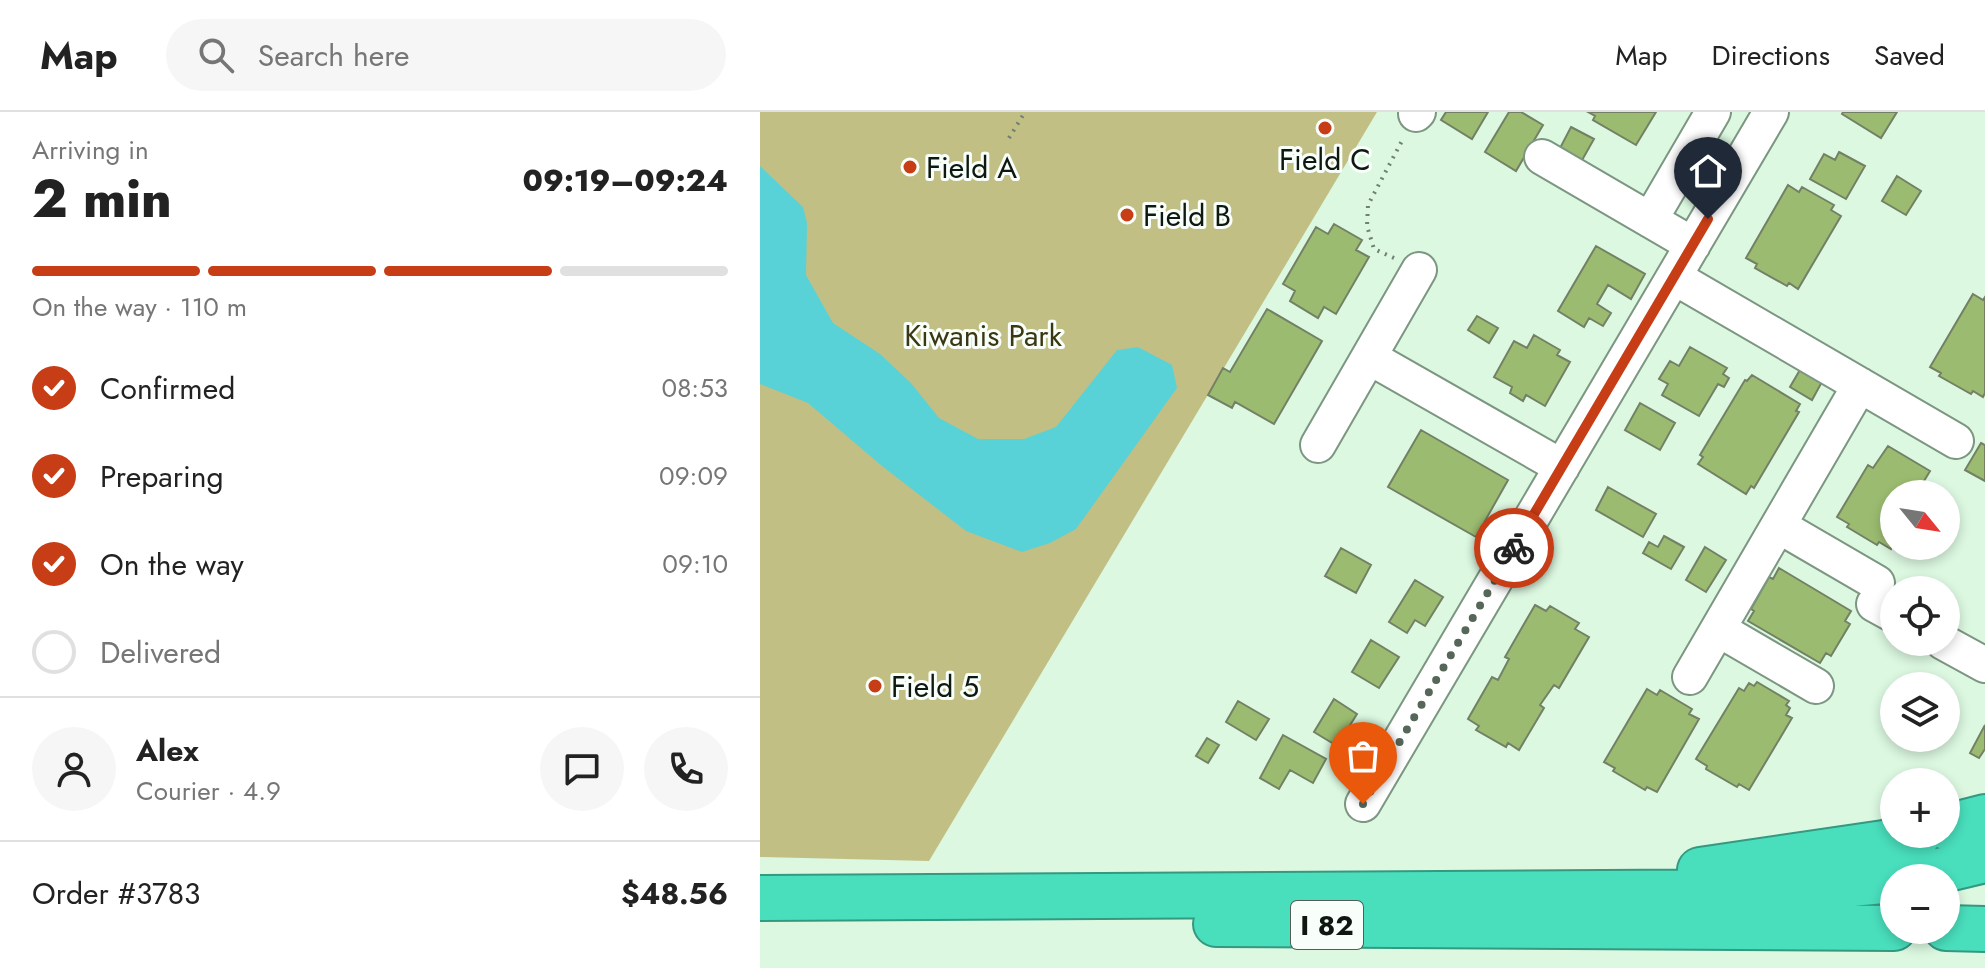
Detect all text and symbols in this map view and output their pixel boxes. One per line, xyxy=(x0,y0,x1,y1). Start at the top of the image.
search box xyxy=(166,19,726,91)
text: Map xyxy=(40,28,118,83)
icon: search xyxy=(194,33,238,77)
text: Search here xyxy=(258,34,410,77)
text: Map xyxy=(1615,35,1667,76)
text: Directions xyxy=(1711,35,1830,76)
text: Saved xyxy=(1874,35,1945,76)
marker: Field C xyxy=(1316,119,1334,137)
text: Arriving in xyxy=(32,131,149,169)
pin xyxy=(1674,137,1742,219)
place label: Field C xyxy=(1279,138,1371,181)
place label: Field A xyxy=(926,146,1017,189)
icon: home xyxy=(1686,149,1730,193)
marker: Field A xyxy=(901,158,919,176)
text: 09:19–09:24 xyxy=(523,159,728,202)
text: 2 min xyxy=(32,161,172,237)
place label: Field B xyxy=(1143,194,1231,237)
marker: Field B xyxy=(1118,206,1136,224)
text: On the way · 110 m xyxy=(32,288,247,326)
park label: Kiwanis Park xyxy=(904,314,1063,357)
icon: check xyxy=(32,366,76,410)
text: Confirmed xyxy=(100,367,235,410)
text: 08:53 xyxy=(662,369,728,407)
icon: check xyxy=(32,454,76,498)
text: Preparing xyxy=(100,455,224,498)
text: 09:09 xyxy=(659,457,728,495)
north arrow xyxy=(1880,480,1960,560)
map controls xyxy=(1880,480,1960,944)
courier xyxy=(1474,508,1554,588)
icon: bike xyxy=(1492,526,1536,570)
icon: check xyxy=(32,542,76,586)
text: On the way xyxy=(100,543,244,586)
text: 09:10 xyxy=(662,545,728,583)
button: locate xyxy=(1880,576,1960,656)
text: Delivered xyxy=(100,631,221,674)
place label: Field 5 xyxy=(891,665,979,708)
button: layers xyxy=(1880,672,1960,752)
marker: Field 5 xyxy=(866,677,884,695)
pin xyxy=(1329,722,1397,804)
button: person xyxy=(32,727,116,811)
button: chat xyxy=(540,727,624,811)
button: phone xyxy=(644,727,728,811)
text: Alex xyxy=(136,729,199,772)
icon: bag xyxy=(1341,734,1385,778)
button: + xyxy=(1880,768,1960,848)
text: Courier · 4.9 xyxy=(136,772,281,810)
button: − xyxy=(1880,864,1960,944)
text: Order #3783 xyxy=(32,872,200,915)
text: $48.56 xyxy=(621,872,728,915)
road number: I 82 xyxy=(1291,901,1363,949)

